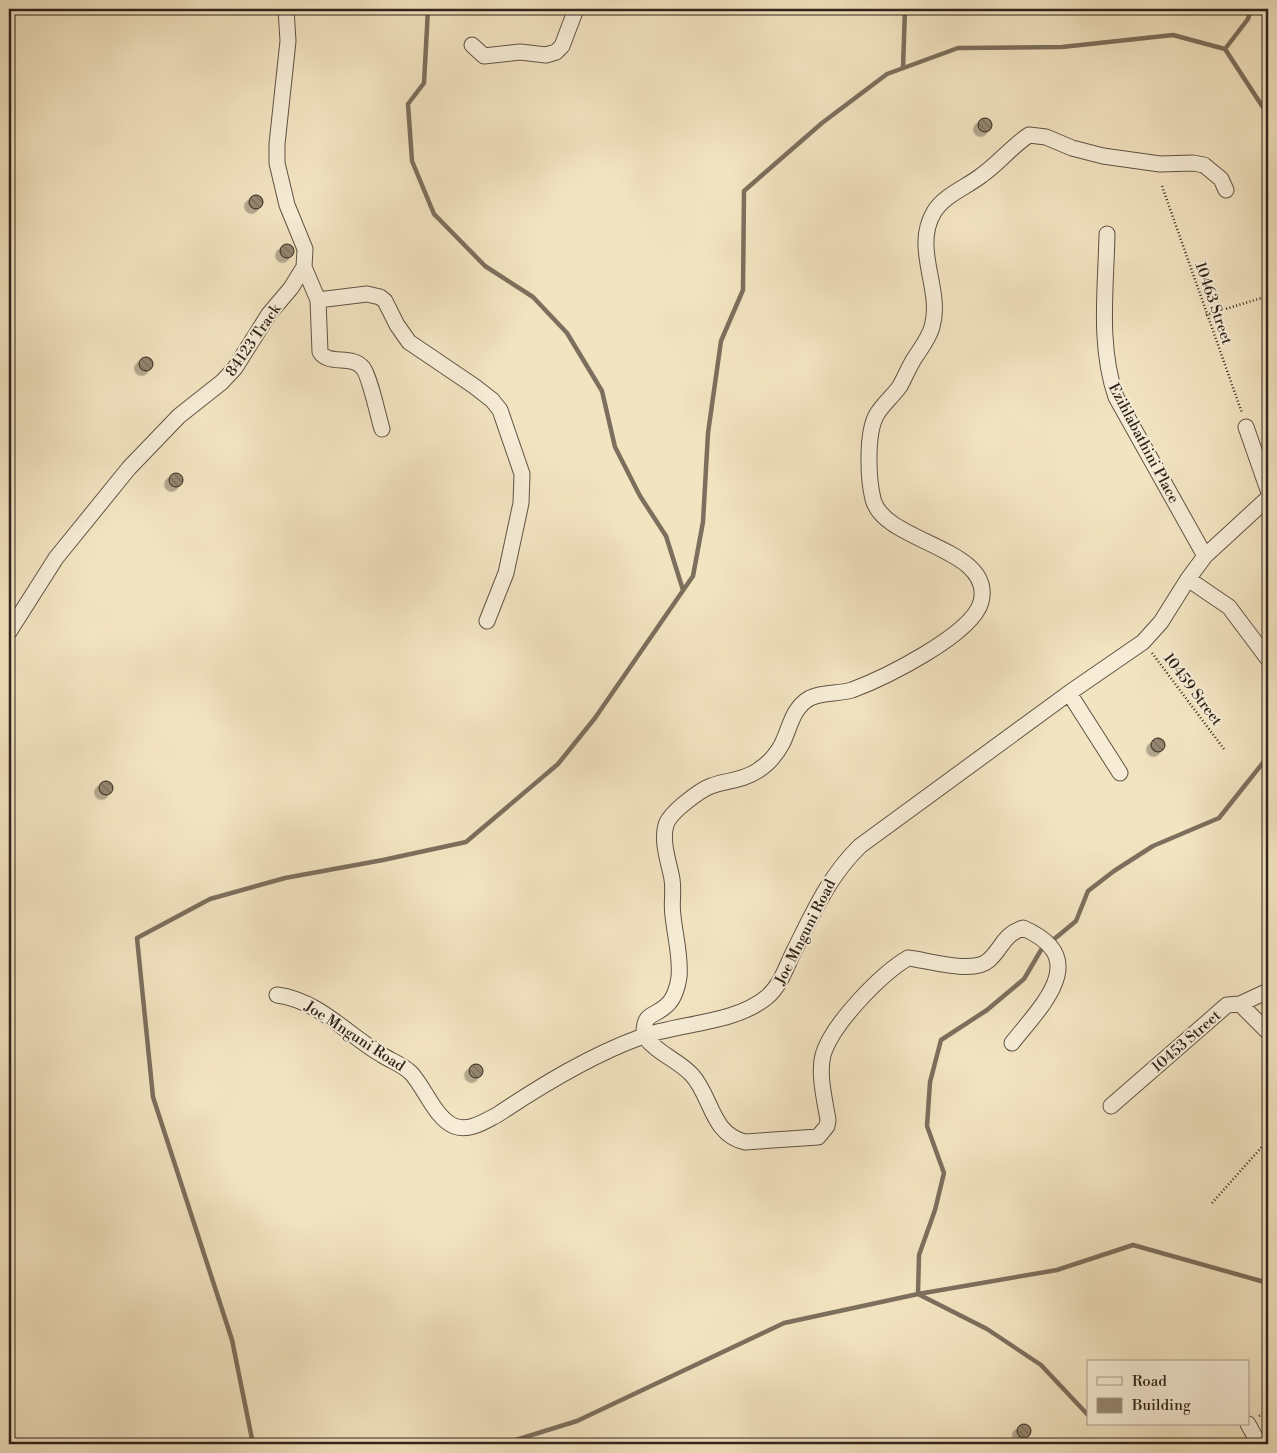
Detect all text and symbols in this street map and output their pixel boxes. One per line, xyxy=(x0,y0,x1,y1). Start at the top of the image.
street label: 10463 Street xyxy=(1191,259,1237,348)
street label: 84123 Track xyxy=(221,299,286,380)
street label: Ezihlabathini Place xyxy=(1104,380,1183,507)
street label: 10459 Street xyxy=(1159,649,1226,730)
street label: Joe Mnguni Road xyxy=(770,876,840,989)
street label: Joe Mnguni Road xyxy=(300,996,409,1076)
street label: 10453 Street xyxy=(1148,1006,1225,1077)
legend xyxy=(1087,1360,1250,1426)
text: Road xyxy=(1132,1372,1167,1391)
text: Building xyxy=(1131,1396,1191,1415)

